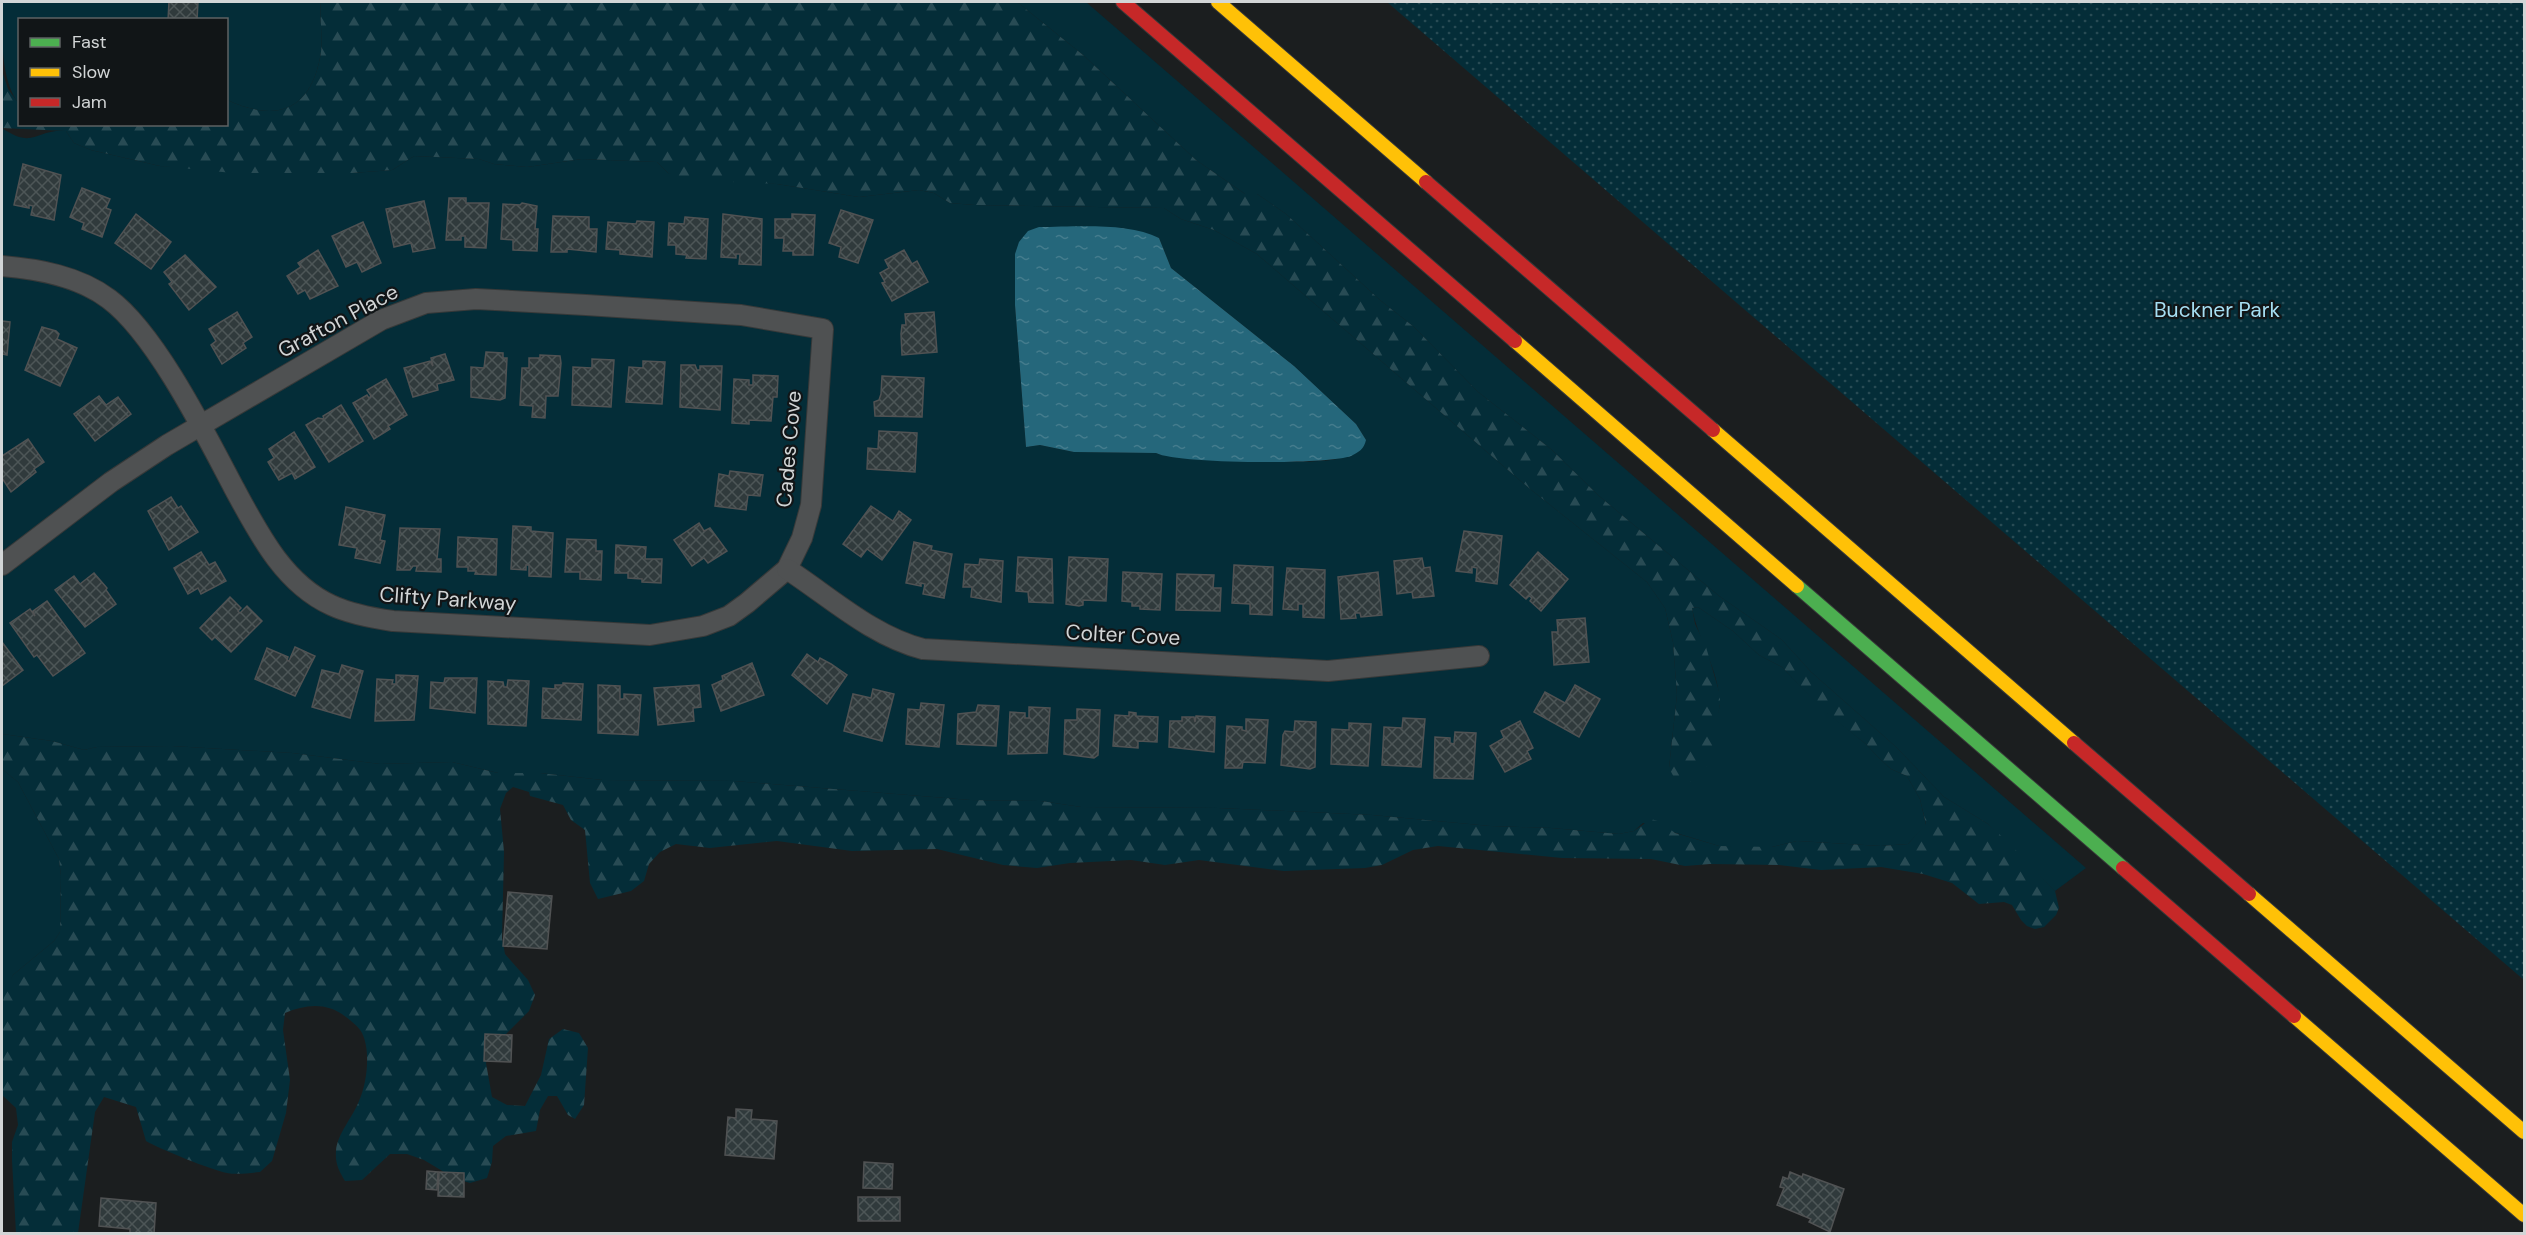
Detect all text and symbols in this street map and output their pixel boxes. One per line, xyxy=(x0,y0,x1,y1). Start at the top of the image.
legend xyxy=(18,18,228,126)
text: Fast xyxy=(72,30,107,54)
text: Slow xyxy=(72,60,111,84)
text: Jam xyxy=(72,90,107,114)
street label: Grafton Place xyxy=(273,278,403,364)
park label: Buckner Park xyxy=(2154,296,2280,324)
street label: Cades Cove xyxy=(770,389,808,509)
street label: Clifty Parkway xyxy=(379,580,518,618)
street label: Colter Cove xyxy=(1065,618,1181,652)

